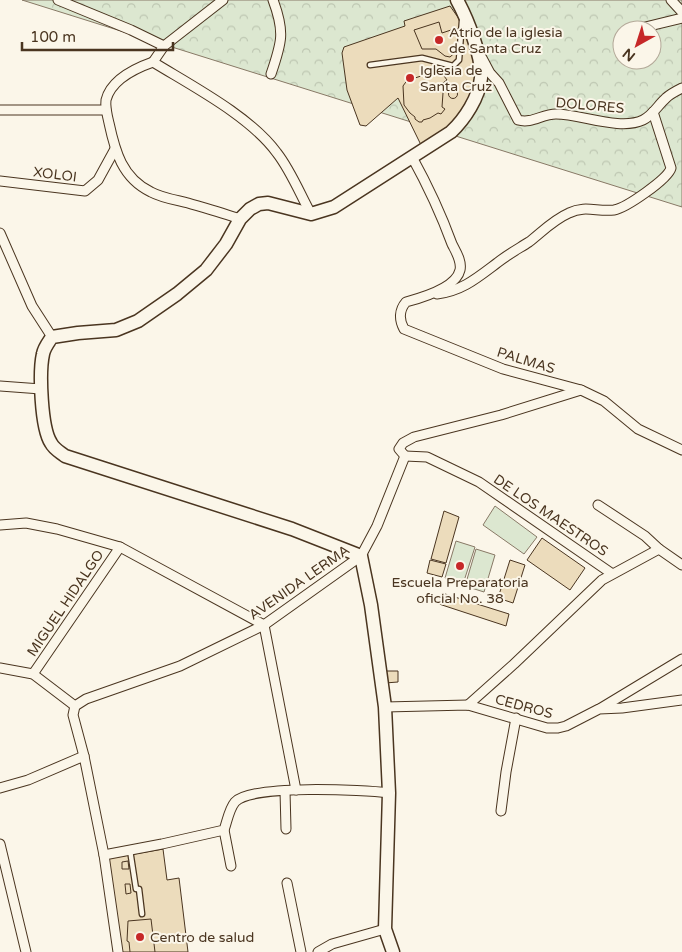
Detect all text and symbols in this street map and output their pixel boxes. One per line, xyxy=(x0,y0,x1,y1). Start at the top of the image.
scale bar xyxy=(22,20,174,52)
north arrow xyxy=(612,20,662,70)
place label: Atrio de la iglesia de Santa Cruz xyxy=(449,24,563,57)
text: 100 m xyxy=(30,28,76,46)
marker: Atrio de la iglesia de Santa Cruz xyxy=(433,34,445,46)
text: N xyxy=(619,45,639,65)
place label: Iglesia de Santa Cruz xyxy=(420,62,492,95)
marker: Iglesia de Santa Cruz xyxy=(404,72,416,84)
street label: DOLORES xyxy=(555,94,625,117)
street label: XOLOI xyxy=(32,163,78,186)
street label: PALMAS xyxy=(495,344,557,377)
street label: DE LOS MAESTROS xyxy=(490,471,611,560)
street label: AVENIDA LERMA xyxy=(246,541,353,624)
street label: MIGUEL HIDALGO xyxy=(24,547,107,660)
marker: Escuela Preparatoria oficial No. 38 xyxy=(454,560,466,572)
place label: Escuela Preparatoria oficial No. 38 xyxy=(391,574,529,607)
street label: CEDROS xyxy=(493,691,555,722)
place label: Centro de salud xyxy=(150,929,254,946)
marker: Centro de salud xyxy=(134,931,146,943)

